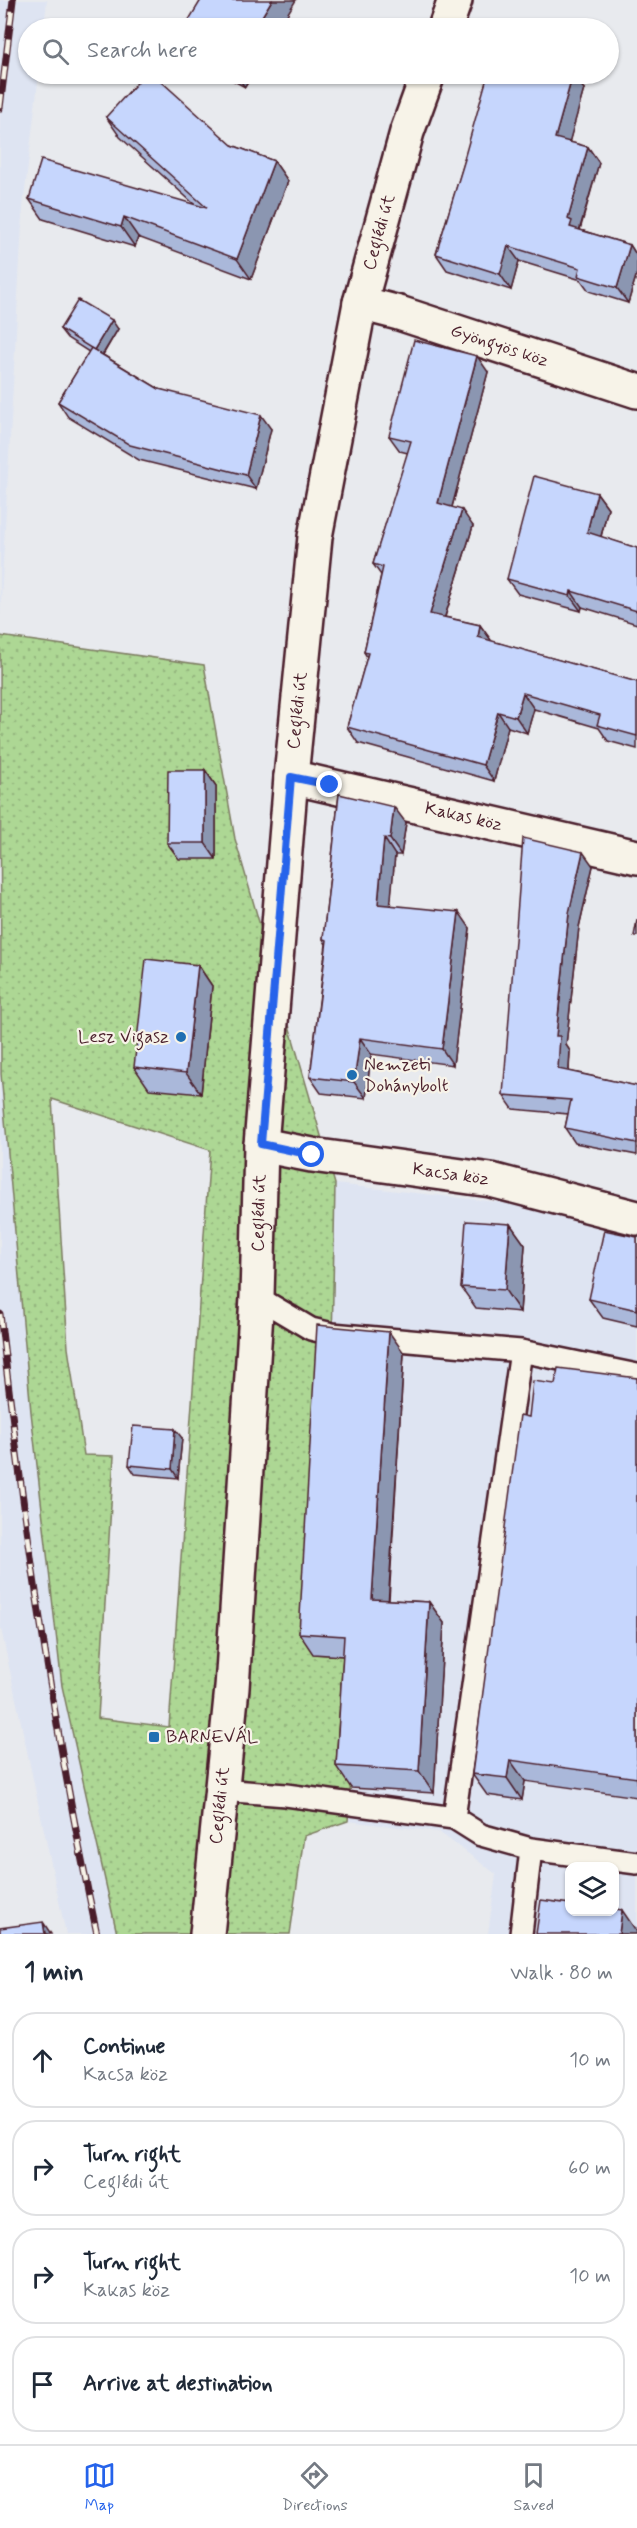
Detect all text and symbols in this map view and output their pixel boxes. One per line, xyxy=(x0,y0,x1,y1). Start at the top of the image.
search box xyxy=(18,18,619,84)
icon: search xyxy=(39,35,72,68)
text: Search here xyxy=(87,37,198,65)
street label: Ceglédi út xyxy=(358,191,401,273)
street label: Gyöngyös köz xyxy=(447,319,552,373)
street label: Ceglédi út xyxy=(282,670,313,750)
route end xyxy=(316,771,342,797)
street label: Kakas köz xyxy=(422,796,505,837)
place label: Lesz Vigasz xyxy=(78,1025,169,1051)
marker: Lesz Vigasz xyxy=(174,1030,188,1044)
place label: Nemzeti Dohánybolt xyxy=(364,1053,449,1098)
marker: Nemzeti Dohánybolt xyxy=(345,1068,359,1082)
route start xyxy=(298,1141,324,1167)
street label: Kacsa köz xyxy=(411,1157,490,1192)
street label: Ceglédi út xyxy=(246,1174,273,1252)
place label: BARNEVÁL xyxy=(166,1725,258,1749)
marker: BARNEVÁL xyxy=(147,1730,161,1744)
street label: Ceglédi út xyxy=(204,1765,236,1846)
map controls xyxy=(565,1862,619,1916)
button: layers xyxy=(565,1862,619,1916)
text: 1 min xyxy=(24,1956,84,1990)
text: Walk · 80 m xyxy=(510,1960,613,1987)
text: Continue xyxy=(83,2033,165,2061)
icon: ahead xyxy=(26,2044,59,2077)
text: 10 m xyxy=(569,2047,611,2074)
text: Kacsa köz xyxy=(83,2061,168,2088)
text: Turn right xyxy=(83,2141,181,2169)
icon: right xyxy=(26,2152,59,2185)
text: 60 m xyxy=(568,2155,611,2182)
text: Ceglédi út xyxy=(83,2169,169,2196)
text: Turn right xyxy=(83,2249,181,2277)
icon: right xyxy=(26,2260,59,2293)
text: 10 m xyxy=(569,2263,611,2290)
text: Kakas köz xyxy=(83,2277,170,2304)
icon: arrive xyxy=(26,2368,59,2401)
text: Arrive at destination xyxy=(83,2370,273,2398)
tab: Map xyxy=(83,2459,116,2516)
tab: Directions xyxy=(282,2459,348,2516)
tab: Saved xyxy=(514,2459,554,2516)

